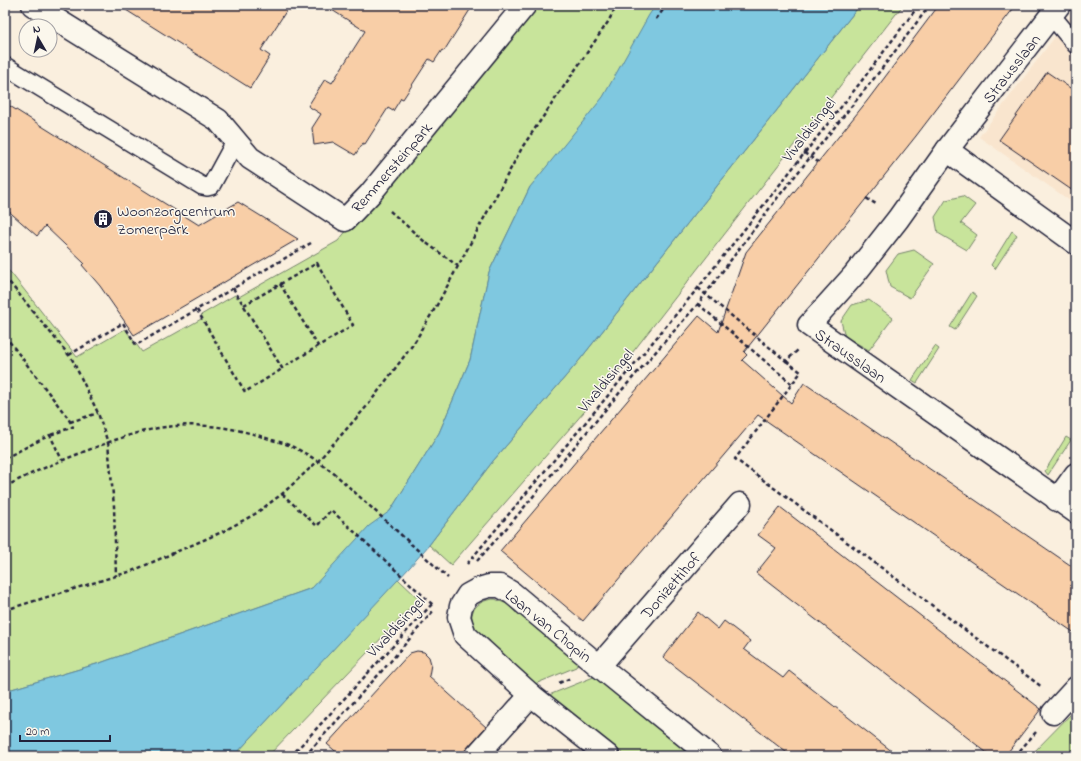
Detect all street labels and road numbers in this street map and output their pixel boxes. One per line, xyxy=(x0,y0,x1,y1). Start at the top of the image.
street label: Strausslaan xyxy=(978,29,1047,109)
street label: Vivaldisingel xyxy=(776,92,843,169)
street label: Remmersteinpark xyxy=(346,117,440,219)
street label: Strausslaan xyxy=(809,323,891,390)
street label: Vivaldisingel xyxy=(572,344,641,419)
street label: Donizettihof xyxy=(635,547,708,626)
street label: Laan van Chopin xyxy=(499,584,597,669)
street label: Vivaldisingel xyxy=(361,591,432,664)

